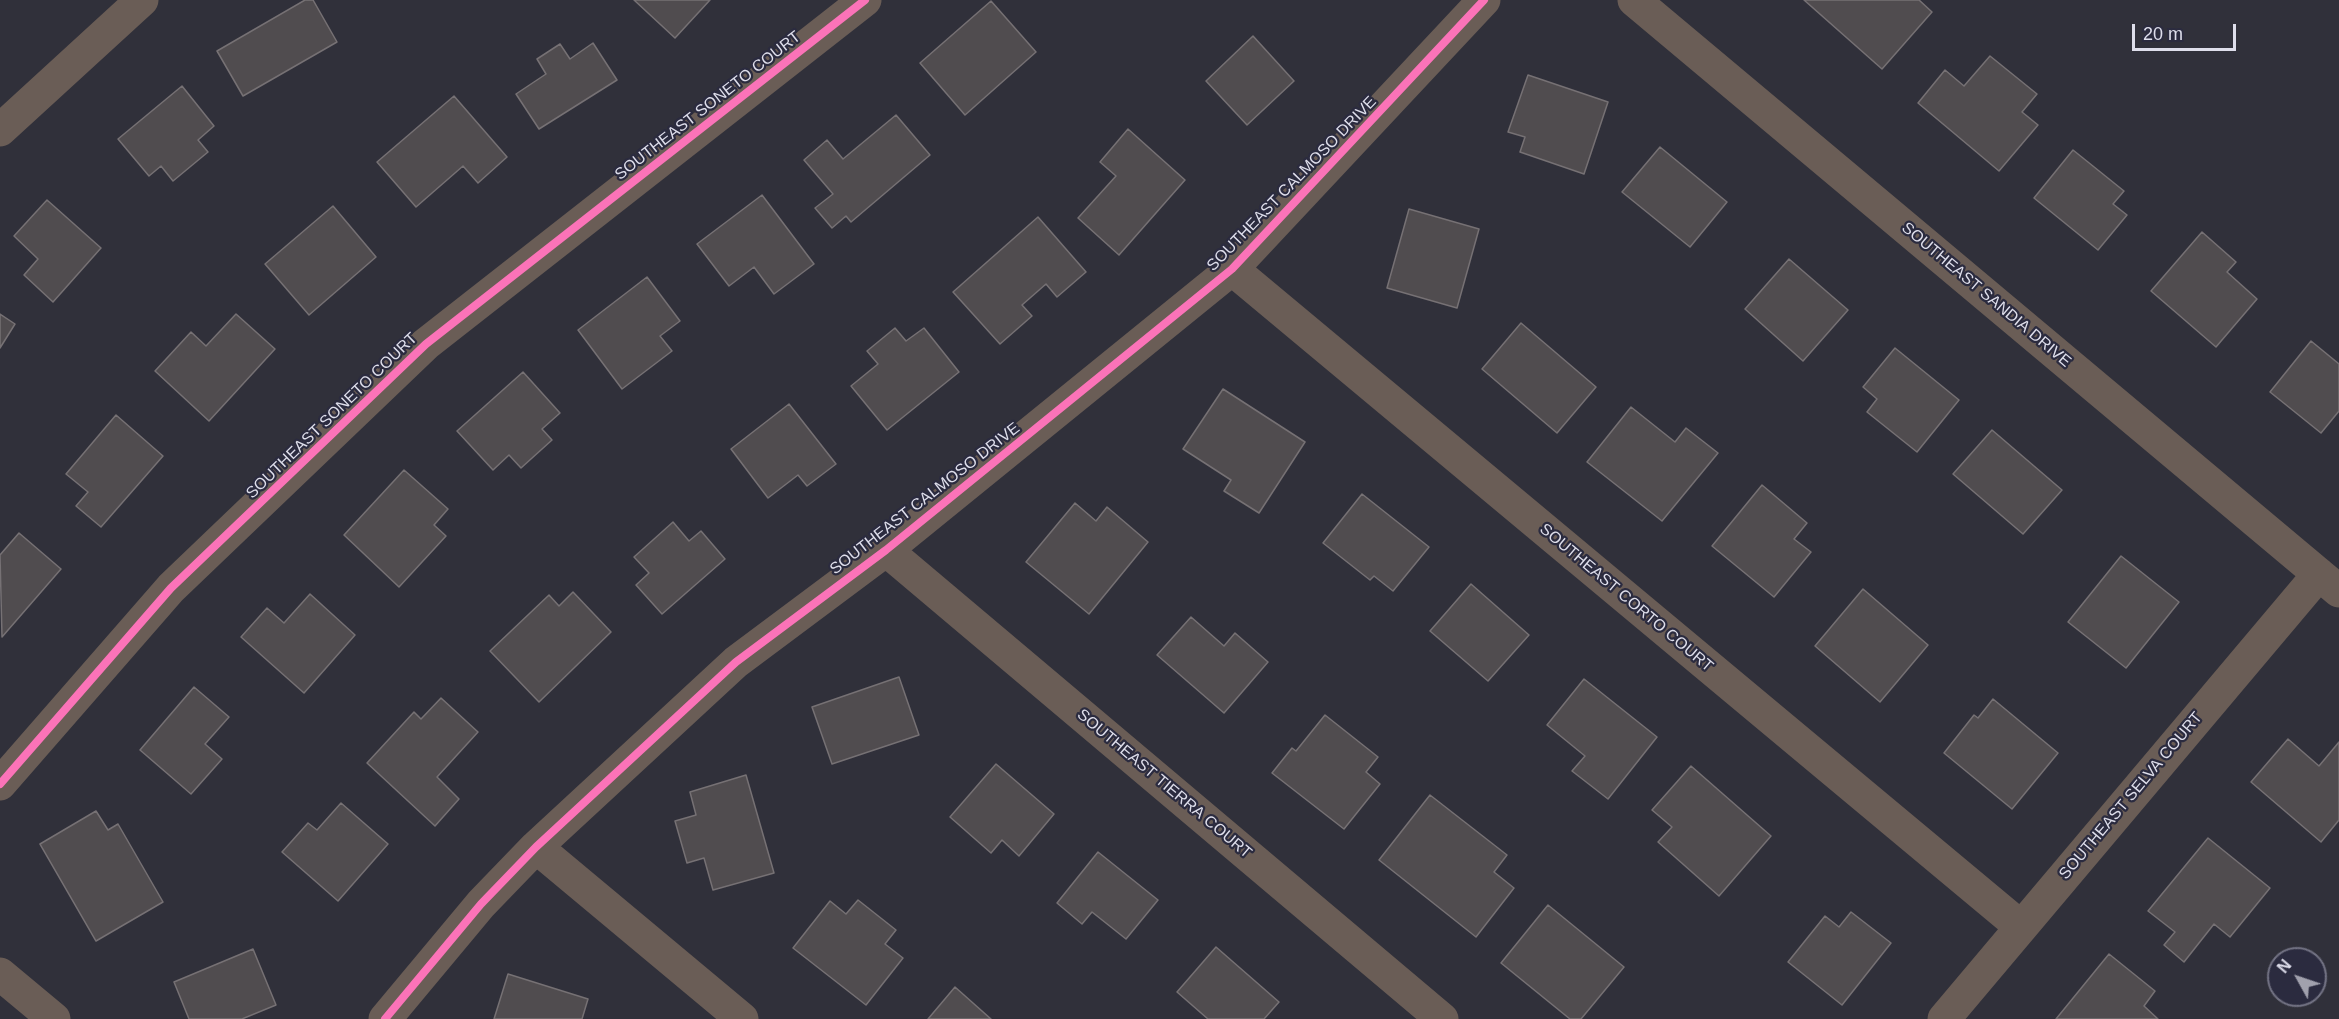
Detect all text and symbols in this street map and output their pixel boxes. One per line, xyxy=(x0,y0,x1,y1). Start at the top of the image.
scale bar xyxy=(2135,12,2238,50)
text: 20 m xyxy=(2143,24,2183,44)
street label: SOUTHEAST SONETO COURT xyxy=(611,27,805,185)
street label: SOUTHEAST CALMOSO DRIVE xyxy=(1203,93,1381,275)
street label: SOUTHEAST SANDIA DRIVE xyxy=(1897,218,2075,372)
street label: SOUTHEAST SONETO COURT xyxy=(242,329,422,503)
street label: SOUTHEAST CALMOSO DRIVE xyxy=(826,419,1024,579)
street label: SOUTHEAST CORTO COURT xyxy=(1535,520,1717,676)
street label: SOUTHEAST TIERRA COURT xyxy=(1073,705,1255,863)
street label: SOUTHEAST SELVA COURT xyxy=(2055,708,2207,884)
north arrow xyxy=(2267,947,2327,1007)
text: N xyxy=(2274,957,2295,976)

